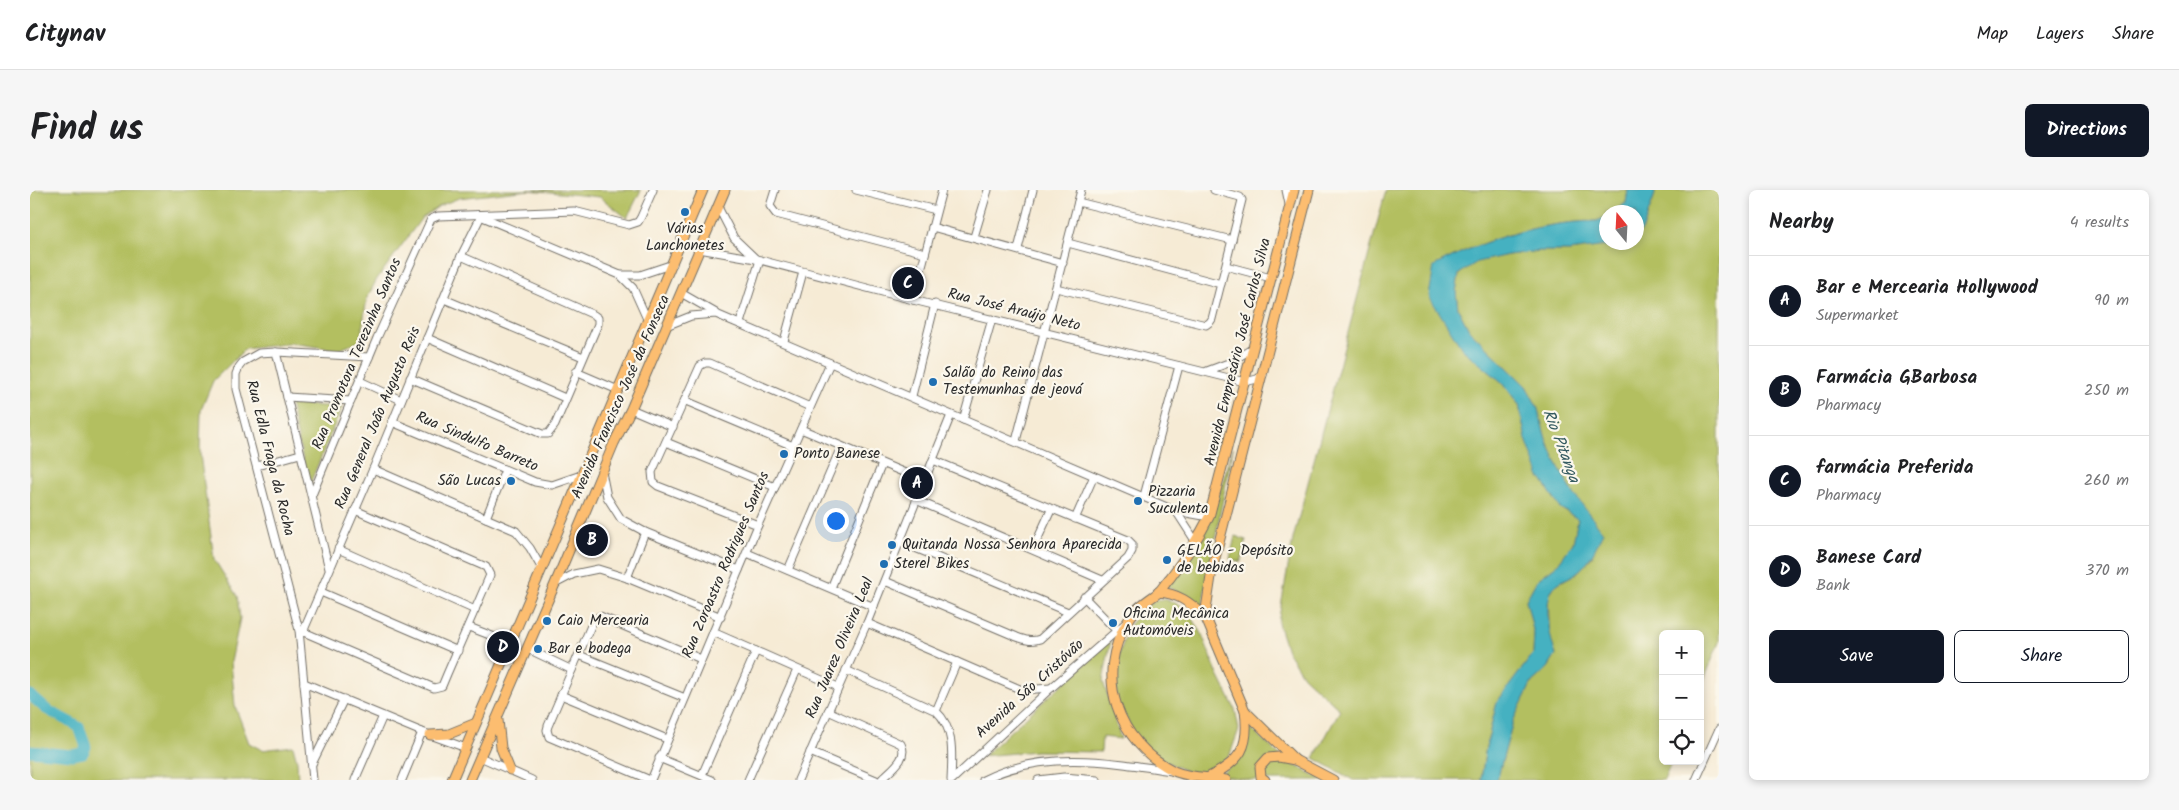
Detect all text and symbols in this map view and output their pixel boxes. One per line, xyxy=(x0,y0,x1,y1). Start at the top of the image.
text: Citynav xyxy=(25,15,105,54)
text: Map xyxy=(1977,20,2008,49)
text: Layers xyxy=(2036,20,2084,49)
text: Share xyxy=(2112,20,2154,49)
text: Find us xyxy=(30,102,143,158)
button: Directions xyxy=(2025,104,2149,157)
north arrow xyxy=(1599,205,1644,250)
marker: Várias Lanchonetes xyxy=(679,206,691,218)
text: Nearby xyxy=(1769,206,1834,239)
text: 4 results xyxy=(2070,210,2129,235)
place label: Várias Lanchonetes xyxy=(646,217,725,258)
street label: Avenida Empresário José Carlos Silva xyxy=(1198,236,1278,468)
street label: Rua Promotora Terezinha Santos xyxy=(306,254,409,454)
pin: C xyxy=(892,264,924,302)
text: Bar e Mercearia Hollywood xyxy=(1816,273,2038,303)
street label: Rua José Araújo Neto xyxy=(945,282,1083,338)
text: A xyxy=(1780,288,1790,313)
text: 90 m xyxy=(2094,288,2129,313)
street label: Avenida Francisco José da Fonseca xyxy=(565,291,677,503)
text: Supermarket xyxy=(1816,303,1899,328)
street label: Rua General João Augusto Reis xyxy=(329,322,428,513)
place label: Salão do Reino das Testemunhas de jeová xyxy=(943,361,1084,402)
text: Farmácia GBarbosa xyxy=(1816,363,1977,393)
marker: Salão do Reino das Testemunhas de jeová xyxy=(927,376,939,388)
street label: Rua Edla Fraga da Rocha xyxy=(239,378,301,538)
text: B xyxy=(1780,378,1790,403)
text: 250 m xyxy=(2084,378,2129,403)
text: Pharmacy xyxy=(1816,393,1881,418)
street label: Rua Sindulfo Barreto xyxy=(412,405,542,479)
water label: Rio Pitanga xyxy=(1536,406,1587,488)
place label: Ponto Banese xyxy=(794,442,880,466)
marker: Ponto Banese xyxy=(778,448,790,460)
text: farmácia Preferida xyxy=(1816,453,1973,483)
pin: A xyxy=(901,464,933,502)
street label: Rua Zoroastro Rodrigues Santos xyxy=(676,467,777,662)
text: C xyxy=(1780,468,1790,493)
text: 260 m xyxy=(2084,468,2129,493)
place label: São Lucas xyxy=(438,469,502,493)
marker: São Lucas xyxy=(505,475,517,487)
place label: Pizzaria Suculenta xyxy=(1148,480,1208,521)
text: Pharmacy xyxy=(1816,483,1881,508)
marker: Pizzaria Suculenta xyxy=(1132,495,1144,507)
your location xyxy=(823,508,849,534)
pin: B xyxy=(576,521,608,559)
place label: Quitanda Nossa Senhora Aparecida xyxy=(902,533,1122,557)
marker: Quitanda Nossa Senhora Aparecida xyxy=(886,539,898,551)
place label: GELÃO - Depósito de bebidas xyxy=(1177,539,1294,580)
text: Banese Card xyxy=(1816,543,1921,573)
place label: Sterel Bikes xyxy=(894,552,970,576)
marker: GELÃO - Depósito de bebidas xyxy=(1161,554,1173,566)
marker: Sterel Bikes xyxy=(878,558,890,570)
text: D xyxy=(1780,558,1790,583)
text: 370 m xyxy=(2085,558,2129,583)
street label: Rua Juarez Oliveira Leal xyxy=(799,573,881,722)
text: Bank xyxy=(1816,573,1850,598)
place label: Oficina Mecânica Automóveis xyxy=(1123,602,1229,643)
place label: Caio Mercearia xyxy=(557,609,649,633)
marker: Caio Mercearia xyxy=(541,615,553,627)
marker: Oficina Mecânica Automóveis xyxy=(1107,617,1119,629)
pin: D xyxy=(487,628,519,666)
map controls xyxy=(1659,630,1704,765)
button: + xyxy=(1659,630,1704,675)
button: Save xyxy=(1769,630,1944,683)
button: Share xyxy=(1954,630,2129,683)
street label: Avenida São Cristóvão xyxy=(970,633,1090,744)
place label: Bar e bodega xyxy=(548,637,631,661)
marker: Bar e bodega xyxy=(532,643,544,655)
button: − xyxy=(1659,675,1704,720)
button: locate xyxy=(1659,720,1704,765)

